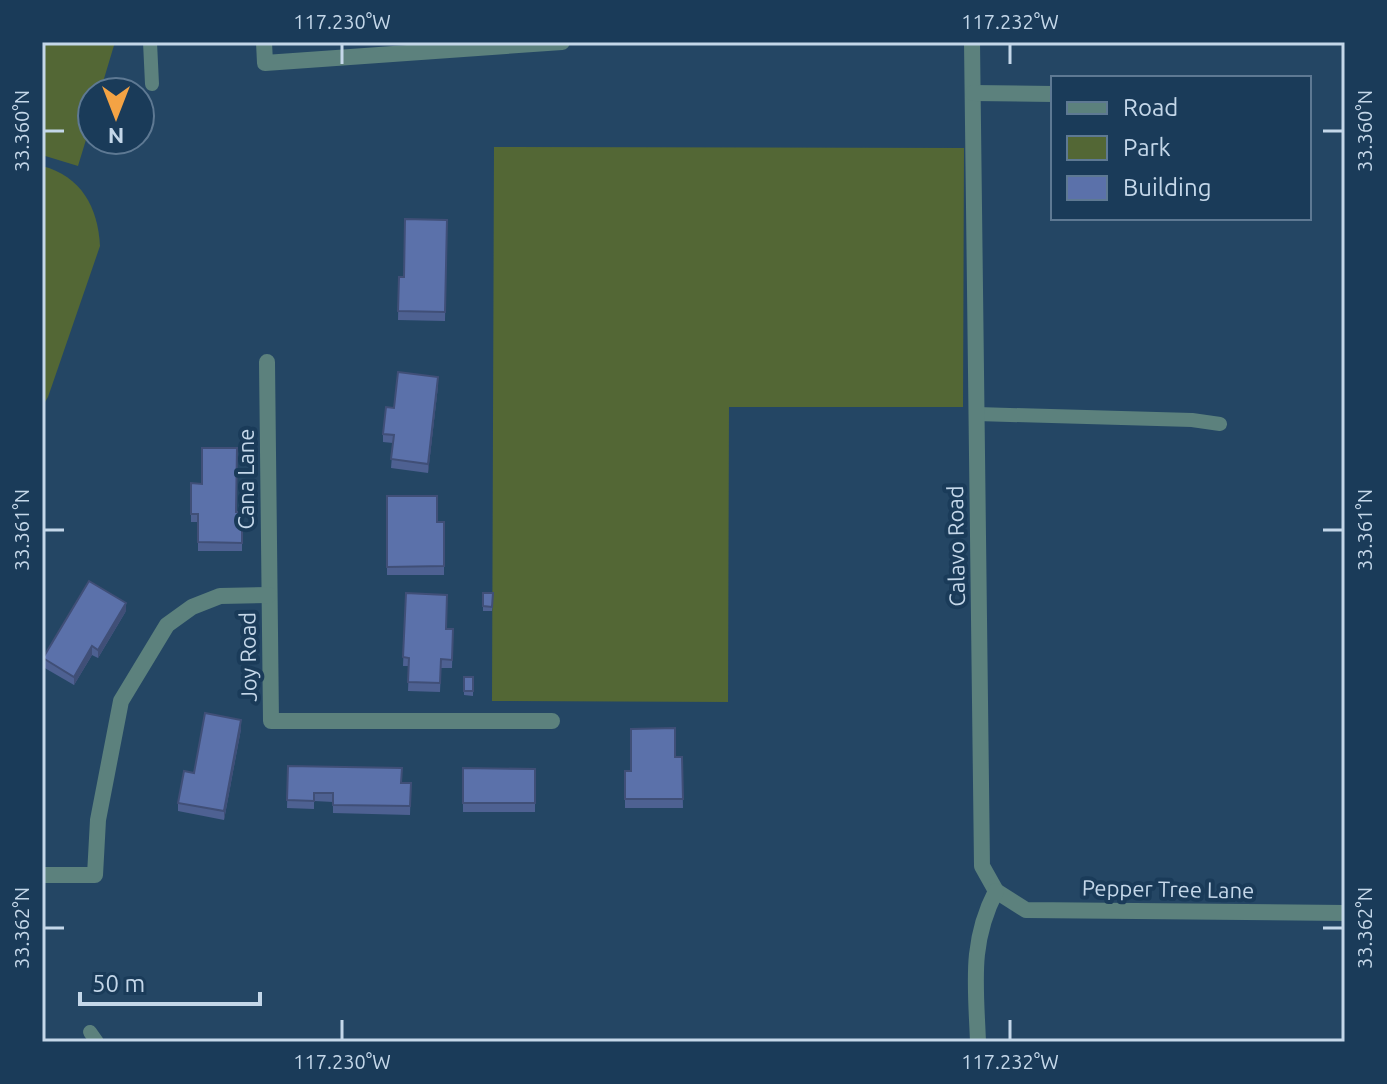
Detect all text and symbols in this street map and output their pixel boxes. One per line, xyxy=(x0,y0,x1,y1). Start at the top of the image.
text: 117.230°W xyxy=(293,10,391,33)
text: 117.232°W xyxy=(961,10,1059,33)
north arrow xyxy=(76,76,156,156)
legend xyxy=(1051,76,1311,220)
text: 33.360°N xyxy=(10,90,33,172)
text: 33.360°N xyxy=(1353,90,1376,172)
text: Road xyxy=(1123,94,1178,121)
text: N xyxy=(108,124,124,149)
text: Park xyxy=(1123,134,1171,161)
text: Building xyxy=(1123,174,1211,201)
street label: Cana Lane xyxy=(233,429,258,529)
street label: Calavo Road xyxy=(942,485,969,607)
text: 33.361°N xyxy=(10,489,33,571)
text: 33.361°N xyxy=(1353,489,1376,571)
street label: Joy Road xyxy=(234,612,261,702)
street label: Pepper Tree Lane xyxy=(1082,874,1254,903)
text: 33.362°N xyxy=(10,887,33,969)
text: 33.362°N xyxy=(1353,887,1376,969)
scale bar xyxy=(80,956,260,1006)
text: 50 m xyxy=(92,970,145,997)
text: 117.230°W xyxy=(293,1050,391,1073)
text: 117.232°W xyxy=(961,1050,1059,1073)

